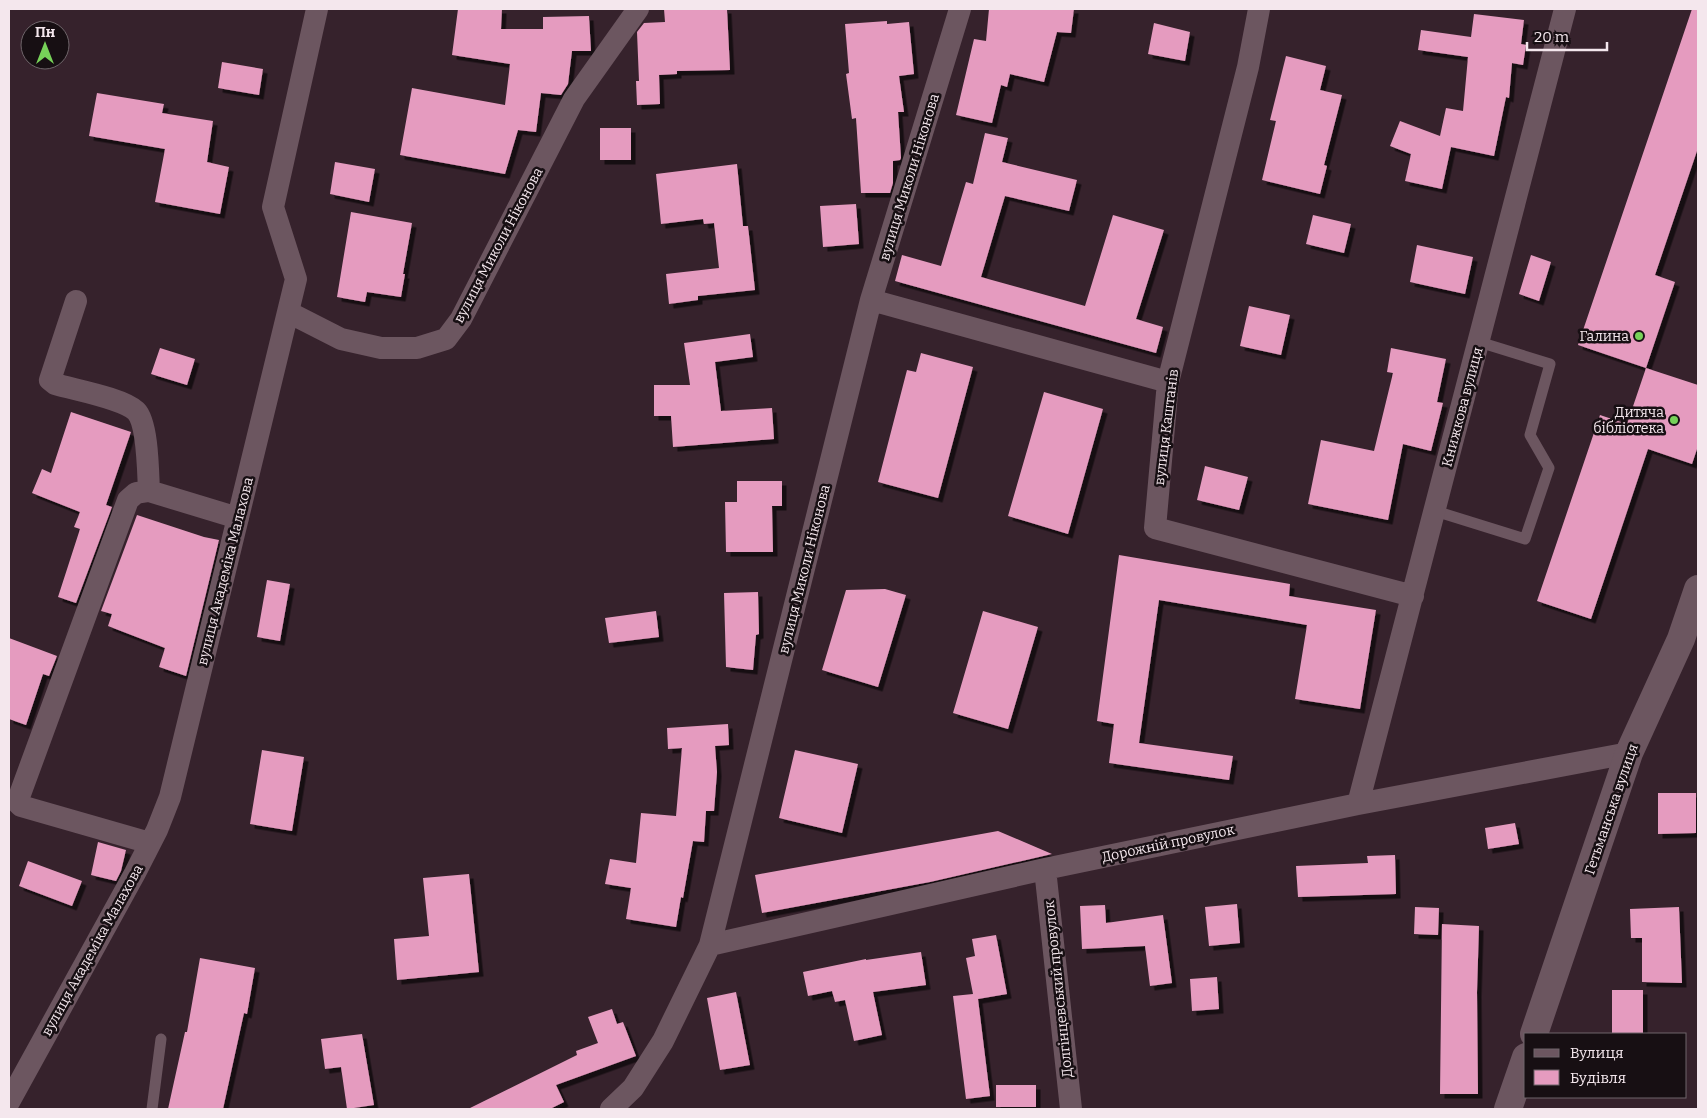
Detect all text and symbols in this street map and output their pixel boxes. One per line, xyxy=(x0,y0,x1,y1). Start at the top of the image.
north arrow xyxy=(20,20,70,70)
scale bar xyxy=(1527,20,1607,52)
text: Пн xyxy=(35,24,55,41)
text: 20 m xyxy=(1534,28,1570,46)
street label: вулиця Миколи Ніконова xyxy=(876,91,943,263)
street label: вулиця Миколи Ніконова xyxy=(450,164,547,326)
place label: Галина xyxy=(1580,328,1629,345)
marker: Галина xyxy=(1633,330,1645,342)
street label: Книжкова вулиця xyxy=(1438,345,1487,469)
street label: вулиця Каштанів xyxy=(1151,368,1182,486)
place label: Дитяча бібліотека xyxy=(1593,404,1664,437)
marker: Дитяча бібліотека xyxy=(1668,414,1680,426)
street label: вулиця Академіка Малахова xyxy=(194,475,257,667)
street label: вулиця Миколи Ніконова xyxy=(775,483,834,655)
street label: Гетьманська вулиця xyxy=(1581,741,1642,877)
street label: Дорожній провулок xyxy=(1100,821,1237,866)
street label: вулиця Академіка Малахова xyxy=(38,861,147,1039)
street label: Долгінцевський провулок xyxy=(1041,899,1076,1078)
legend xyxy=(1524,1033,1687,1098)
text: Вулиця xyxy=(1570,1044,1624,1062)
text: Будівля xyxy=(1570,1069,1626,1087)

